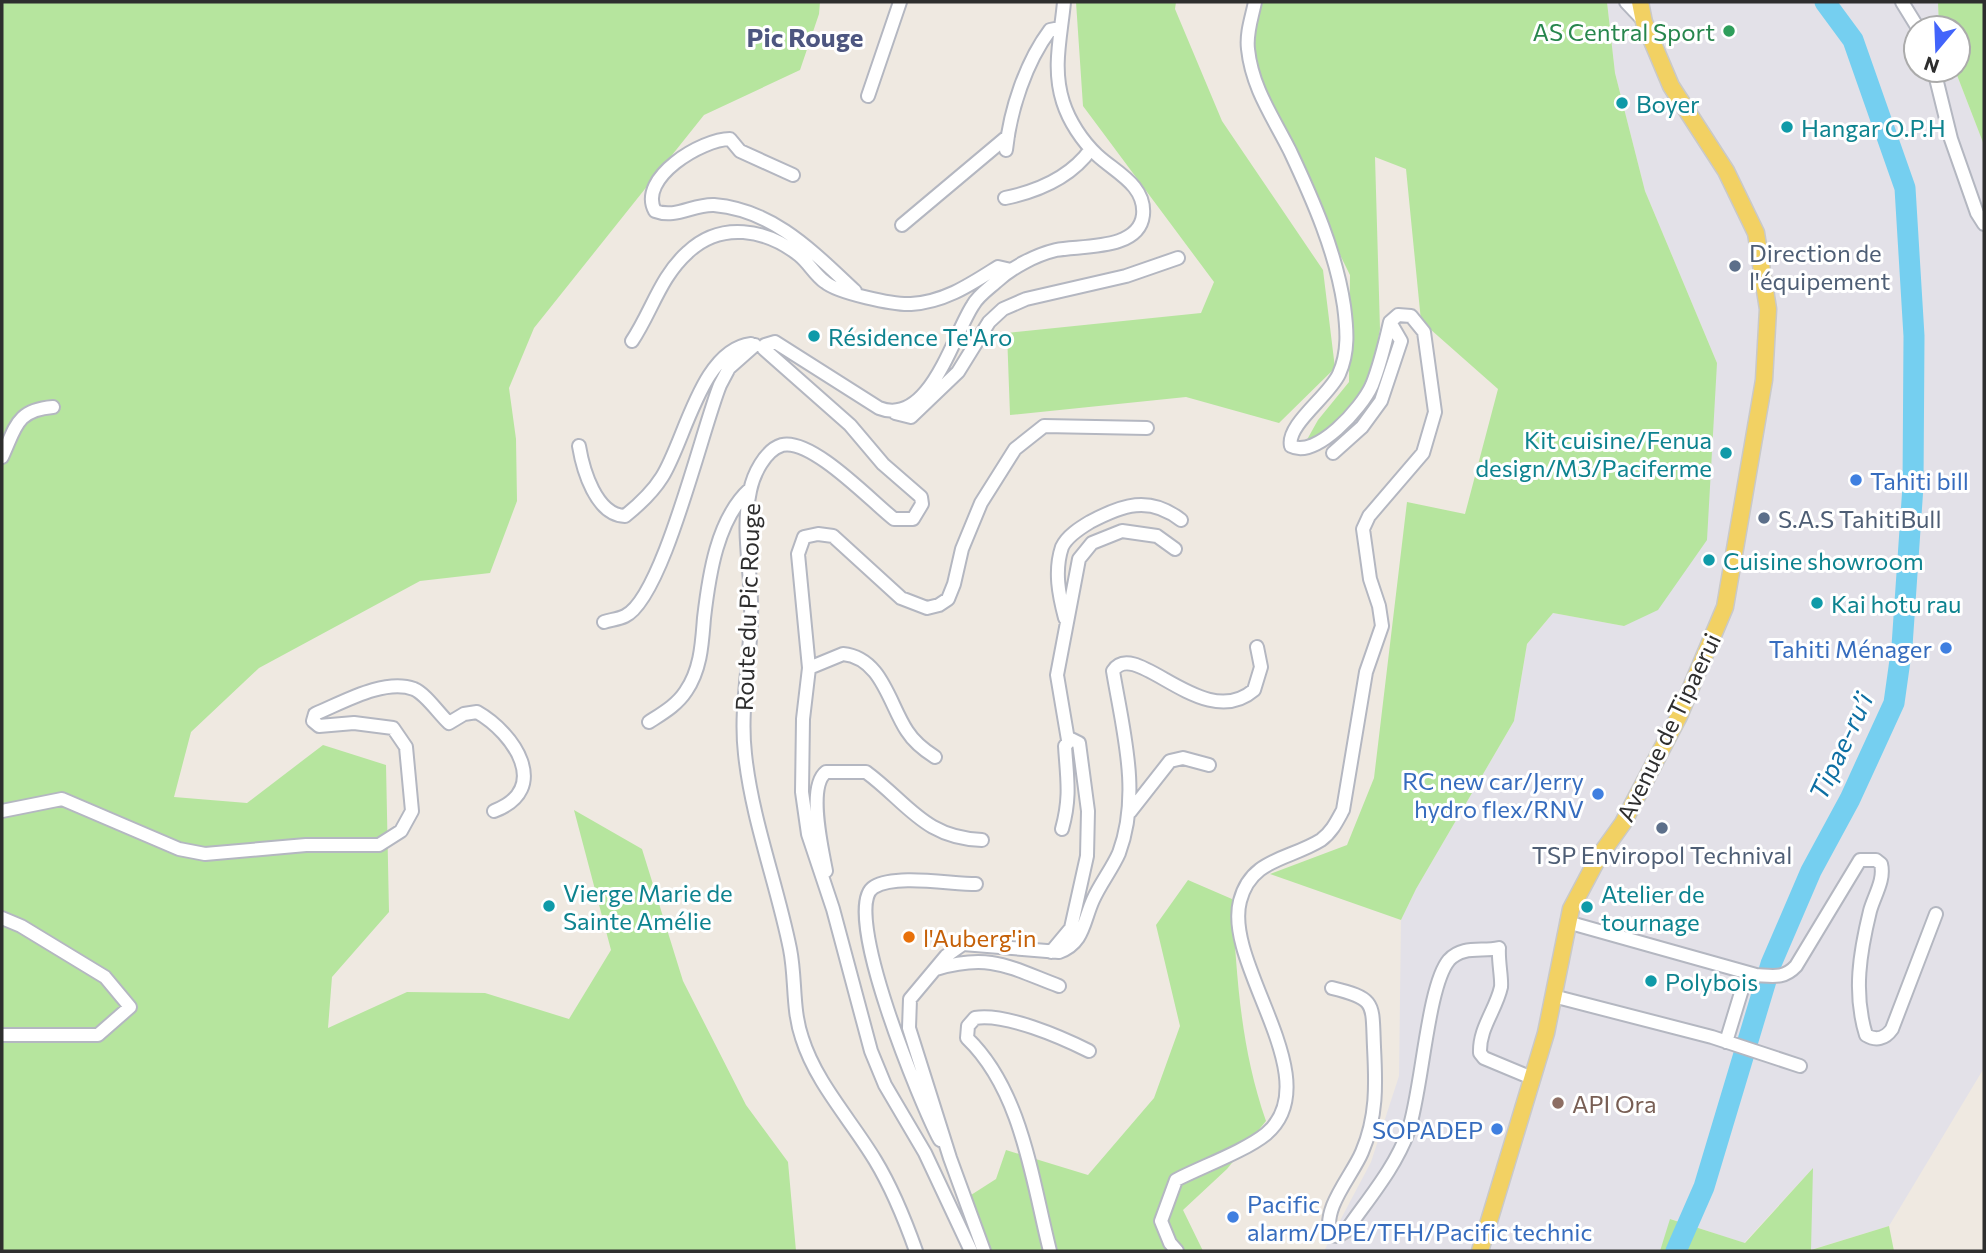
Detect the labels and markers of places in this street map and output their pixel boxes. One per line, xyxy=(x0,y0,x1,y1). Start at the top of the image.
place label: AS Central Sport xyxy=(1532,17,1715,46)
marker: AS Central Sport xyxy=(1721,23,1737,39)
place label: Boyer xyxy=(1636,89,1700,118)
marker: Boyer xyxy=(1614,95,1630,111)
place label: Hangar O.P.H xyxy=(1801,113,1946,142)
marker: Hangar O.P.H xyxy=(1779,119,1795,135)
place label: Direction de l'équipement xyxy=(1749,238,1890,295)
marker: Direction de l'équipement xyxy=(1727,258,1743,274)
place label: Résidence Te'Aro xyxy=(828,322,1012,351)
marker: Résidence Te'Aro xyxy=(806,328,822,344)
place label: Kit cuisine/Fenua design/M3/Paciferme xyxy=(1475,425,1712,482)
marker: Kit cuisine/Fenua design/M3/Paciferme xyxy=(1718,445,1734,461)
place label: Tahiti bill xyxy=(1870,466,1969,495)
marker: Tahiti bill xyxy=(1848,472,1864,488)
place label: S.A.S TahitiBull xyxy=(1778,504,1942,533)
marker: S.A.S TahitiBull xyxy=(1756,510,1772,526)
place label: Cuisine showroom xyxy=(1723,546,1924,575)
marker: Cuisine showroom xyxy=(1701,552,1717,568)
place label: Kai hotu rau xyxy=(1831,589,1961,618)
marker: Kai hotu rau xyxy=(1809,595,1825,611)
place label: Tahiti Ménager xyxy=(1769,634,1932,663)
marker: Tahiti Ménager xyxy=(1938,640,1954,656)
place label: RC new car/Jerry hydro flex/RNV xyxy=(1402,766,1584,823)
marker: RC new car/Jerry hydro flex/RNV xyxy=(1590,786,1606,802)
marker: TSP Enviropol Technival xyxy=(1654,820,1670,836)
place label: TSP Enviropol Technival xyxy=(1532,840,1792,869)
place label: Vierge Marie de Sainte Amélie xyxy=(563,878,733,935)
place label: Atelier de tournage xyxy=(1601,879,1705,936)
marker: Vierge Marie de Sainte Amélie xyxy=(541,898,557,914)
marker: Atelier de tournage xyxy=(1579,899,1595,915)
place label: l'Auberg'in xyxy=(923,923,1037,952)
marker: l'Auberg'in xyxy=(901,929,917,945)
place label: Polybois xyxy=(1665,967,1758,996)
marker: Polybois xyxy=(1643,973,1659,989)
place label: API Ora xyxy=(1572,1089,1656,1118)
marker: API Ora xyxy=(1550,1095,1566,1111)
place label: SOPADEP xyxy=(1372,1115,1483,1144)
marker: SOPADEP xyxy=(1489,1121,1505,1137)
place label: Pacific alarm/DPE/TFH/Pacific technic xyxy=(1247,1189,1592,1246)
marker: Pacific alarm/DPE/TFH/Pacific technic xyxy=(1225,1209,1241,1225)

